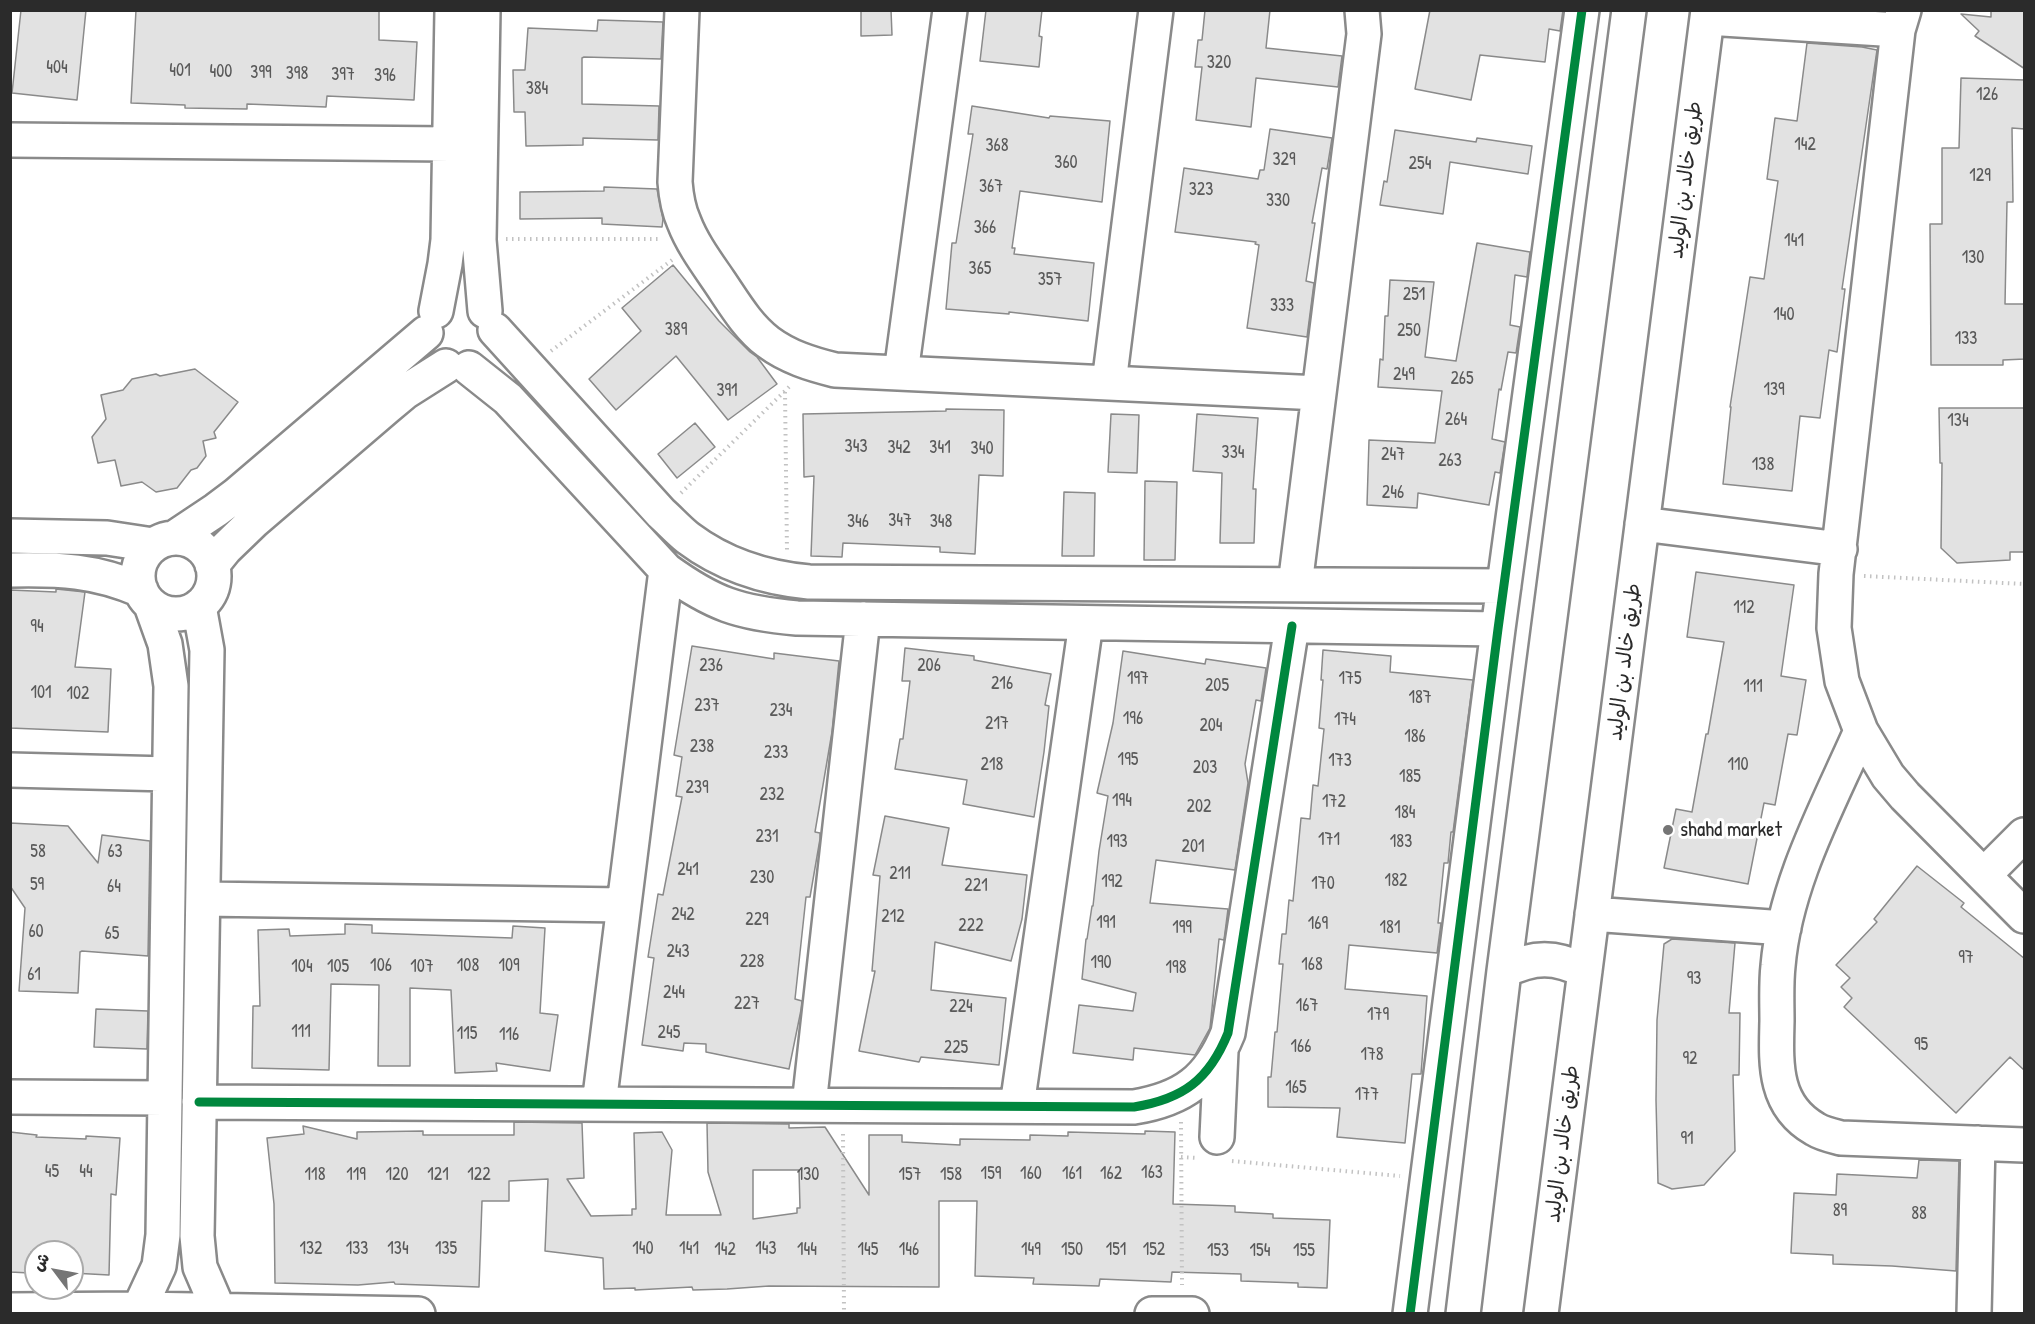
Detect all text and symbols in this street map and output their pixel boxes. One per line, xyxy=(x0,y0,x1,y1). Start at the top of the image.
house number: 320 xyxy=(1207,52,1231,74)
house number: 404 xyxy=(46,57,68,79)
house number: 401 xyxy=(169,60,191,82)
house number: 400 xyxy=(210,61,232,83)
house number: 399 xyxy=(250,62,272,84)
house number: 398 xyxy=(286,63,308,85)
house number: 397 xyxy=(331,64,355,86)
house number: 396 xyxy=(374,65,396,87)
house number: 384 xyxy=(526,78,548,100)
house number: 126 xyxy=(1976,84,1998,106)
street label: طريق خالد بن الوليد xyxy=(1664,100,1708,260)
house number: 142 xyxy=(1794,134,1816,156)
house number: 368 xyxy=(985,135,1009,157)
house number: 329 xyxy=(1272,149,1296,171)
house number: 360 xyxy=(1054,152,1078,174)
house number: 254 xyxy=(1409,153,1431,175)
house number: 129 xyxy=(1969,165,1991,187)
house number: 367 xyxy=(979,176,1003,198)
house number: 323 xyxy=(1189,179,1213,201)
house number: 330 xyxy=(1266,190,1290,212)
house number: 366 xyxy=(974,217,996,239)
house number: 141 xyxy=(1784,230,1804,252)
house number: 130 xyxy=(1962,247,1984,269)
house number: 365 xyxy=(969,258,991,280)
house number: 357 xyxy=(1038,269,1062,291)
house number: 251 xyxy=(1403,284,1425,306)
house number: 333 xyxy=(1270,295,1294,317)
house number: 140 xyxy=(1773,304,1795,326)
house number: 389 xyxy=(665,319,687,341)
house number: 250 xyxy=(1397,320,1421,342)
house number: 133 xyxy=(1955,328,1977,350)
house number: 249 xyxy=(1393,364,1415,386)
house number: 265 xyxy=(1450,368,1474,390)
house number: 139 xyxy=(1763,379,1785,401)
house number: 391 xyxy=(716,380,738,402)
house number: 264 xyxy=(1445,409,1467,431)
house number: 134 xyxy=(1947,410,1969,432)
house number: 343 xyxy=(845,436,867,458)
house number: 342 xyxy=(887,437,911,459)
house number: 341 xyxy=(929,437,951,459)
house number: 340 xyxy=(971,438,993,460)
house number: 334 xyxy=(1222,442,1244,464)
house number: 247 xyxy=(1381,444,1405,466)
house number: 263 xyxy=(1438,450,1462,472)
house number: 138 xyxy=(1752,454,1774,476)
house number: 246 xyxy=(1382,482,1404,504)
house number: 347 xyxy=(888,510,912,532)
house number: 346 xyxy=(847,511,869,533)
house number: 348 xyxy=(930,511,952,533)
street label: طريق خالد بن الوليد xyxy=(1603,582,1647,742)
house number: 112 xyxy=(1733,597,1755,619)
house number: 94 xyxy=(30,616,44,638)
house number: 236 xyxy=(699,655,723,677)
house number: 206 xyxy=(917,655,941,677)
house number: 197 xyxy=(1127,668,1149,690)
house number: 175 xyxy=(1338,668,1362,690)
house number: 216 xyxy=(991,673,1013,695)
house number: 205 xyxy=(1205,675,1229,697)
house number: 111 xyxy=(1743,676,1763,698)
house number: 101 xyxy=(30,682,52,704)
house number: 102 xyxy=(66,683,90,705)
house number: 187 xyxy=(1408,687,1432,709)
house number: 237 xyxy=(694,695,720,717)
house number: 234 xyxy=(769,700,793,722)
house number: 196 xyxy=(1123,708,1143,730)
house number: 174 xyxy=(1334,709,1356,731)
house number: 217 xyxy=(985,713,1009,735)
house number: 204 xyxy=(1199,715,1223,737)
house number: 186 xyxy=(1404,726,1426,748)
house number: 238 xyxy=(690,736,714,758)
house number: 233 xyxy=(764,742,788,764)
house number: 195 xyxy=(1118,749,1138,771)
house number: 173 xyxy=(1328,750,1352,772)
house number: 218 xyxy=(981,754,1003,776)
house number: 110 xyxy=(1727,754,1749,776)
house number: 203 xyxy=(1193,757,1217,779)
house number: 185 xyxy=(1399,766,1421,788)
house number: 239 xyxy=(685,777,709,799)
house number: 232 xyxy=(760,784,784,806)
house number: 194 xyxy=(1112,790,1132,812)
house number: 172 xyxy=(1322,791,1346,813)
house number: 202 xyxy=(1187,796,1211,818)
house number: 184 xyxy=(1394,802,1416,824)
place label: shahd market xyxy=(1680,817,1782,843)
marker: shahd market xyxy=(1661,823,1675,837)
house number: 231 xyxy=(755,826,779,848)
house number: 171 xyxy=(1318,829,1340,851)
house number: 193 xyxy=(1106,831,1128,853)
house number: 183 xyxy=(1390,831,1412,853)
house number: 201 xyxy=(1181,836,1205,858)
house number: 58 xyxy=(30,841,46,863)
house number: 63 xyxy=(107,841,123,863)
house number: 241 xyxy=(677,859,699,881)
house number: 211 xyxy=(889,863,911,885)
house number: 230 xyxy=(750,867,774,889)
house number: 182 xyxy=(1385,870,1407,892)
house number: 192 xyxy=(1101,871,1123,893)
house number: 170 xyxy=(1311,873,1335,895)
house number: 59 xyxy=(30,874,44,896)
house number: 221 xyxy=(964,875,988,897)
house number: 64 xyxy=(107,876,121,898)
house number: 242 xyxy=(671,904,695,926)
house number: 212 xyxy=(881,906,905,928)
house number: 229 xyxy=(745,909,769,931)
house number: 191 xyxy=(1096,912,1116,934)
house number: 169 xyxy=(1308,913,1328,935)
house number: 222 xyxy=(958,915,984,937)
house number: 199 xyxy=(1172,917,1192,939)
house number: 181 xyxy=(1380,917,1400,939)
house number: 60 xyxy=(28,921,44,943)
house number: 65 xyxy=(105,923,119,945)
house number: 243 xyxy=(666,941,690,963)
house number: 97 xyxy=(1958,947,1974,969)
house number: 228 xyxy=(740,951,764,973)
house number: 190 xyxy=(1090,952,1112,974)
house number: 168 xyxy=(1301,954,1323,976)
house number: 106 xyxy=(370,955,392,977)
house number: 108 xyxy=(457,955,479,977)
house number: 109 xyxy=(498,955,520,977)
house number: 104 xyxy=(291,956,313,978)
house number: 105 xyxy=(327,956,349,978)
house number: 107 xyxy=(410,956,434,978)
house number: 198 xyxy=(1166,957,1186,979)
house number: 61 xyxy=(27,964,41,986)
house number: 93 xyxy=(1687,968,1701,990)
house number: 244 xyxy=(663,982,685,1004)
house number: 227 xyxy=(734,993,760,1015)
house number: 167 xyxy=(1296,995,1318,1017)
house number: 224 xyxy=(949,996,973,1018)
house number: 179 xyxy=(1367,1004,1389,1026)
house number: 111 xyxy=(291,1021,311,1043)
house number: 245 xyxy=(658,1022,680,1044)
house number: 115 xyxy=(457,1023,477,1045)
house number: 116 xyxy=(499,1024,519,1046)
house number: 95 xyxy=(1914,1034,1928,1056)
house number: 166 xyxy=(1291,1036,1311,1058)
house number: 225 xyxy=(944,1037,968,1059)
house number: 178 xyxy=(1360,1044,1384,1066)
house number: 92 xyxy=(1682,1048,1698,1070)
street label: طريق خالد بن الوليد xyxy=(1541,1064,1585,1224)
house number: 165 xyxy=(1285,1077,1307,1099)
house number: 177 xyxy=(1355,1084,1379,1106)
house number: 91 xyxy=(1680,1128,1694,1150)
house number: 45 xyxy=(45,1161,59,1183)
house number: 44 xyxy=(79,1161,93,1183)
house number: 163 xyxy=(1141,1162,1163,1184)
house number: 159 xyxy=(981,1163,1001,1185)
house number: 160 xyxy=(1020,1163,1042,1185)
house number: 161 xyxy=(1062,1163,1082,1185)
house number: 162 xyxy=(1100,1163,1122,1185)
house number: 118 xyxy=(305,1164,325,1186)
house number: 119 xyxy=(346,1164,366,1186)
house number: 120 xyxy=(385,1164,409,1186)
house number: 121 xyxy=(427,1164,449,1186)
house number: 122 xyxy=(467,1164,491,1186)
house number: 130 xyxy=(797,1164,819,1186)
house number: 157 xyxy=(898,1164,922,1186)
house number: 158 xyxy=(940,1164,962,1186)
house number: 89 xyxy=(1833,1200,1847,1222)
house number: 88 xyxy=(1911,1203,1927,1225)
house number: 132 xyxy=(299,1238,323,1260)
house number: 133 xyxy=(346,1238,368,1260)
house number: 134 xyxy=(387,1238,409,1260)
house number: 135 xyxy=(435,1238,457,1260)
house number: 140 xyxy=(632,1238,654,1260)
house number: 141 xyxy=(679,1238,699,1260)
house number: 143 xyxy=(755,1238,777,1260)
house number: 142 xyxy=(714,1239,736,1261)
house number: 144 xyxy=(797,1239,817,1261)
house number: 145 xyxy=(858,1239,878,1261)
house number: 146 xyxy=(899,1239,919,1261)
house number: 149 xyxy=(1021,1239,1041,1261)
house number: 150 xyxy=(1061,1239,1083,1261)
house number: 151 xyxy=(1106,1239,1126,1261)
house number: 152 xyxy=(1143,1239,1165,1261)
north arrow xyxy=(24,1240,84,1300)
house number: 153 xyxy=(1207,1240,1229,1262)
house number: 154 xyxy=(1250,1240,1270,1262)
house number: 155 xyxy=(1293,1240,1315,1262)
text: ش xyxy=(26,1248,54,1275)

